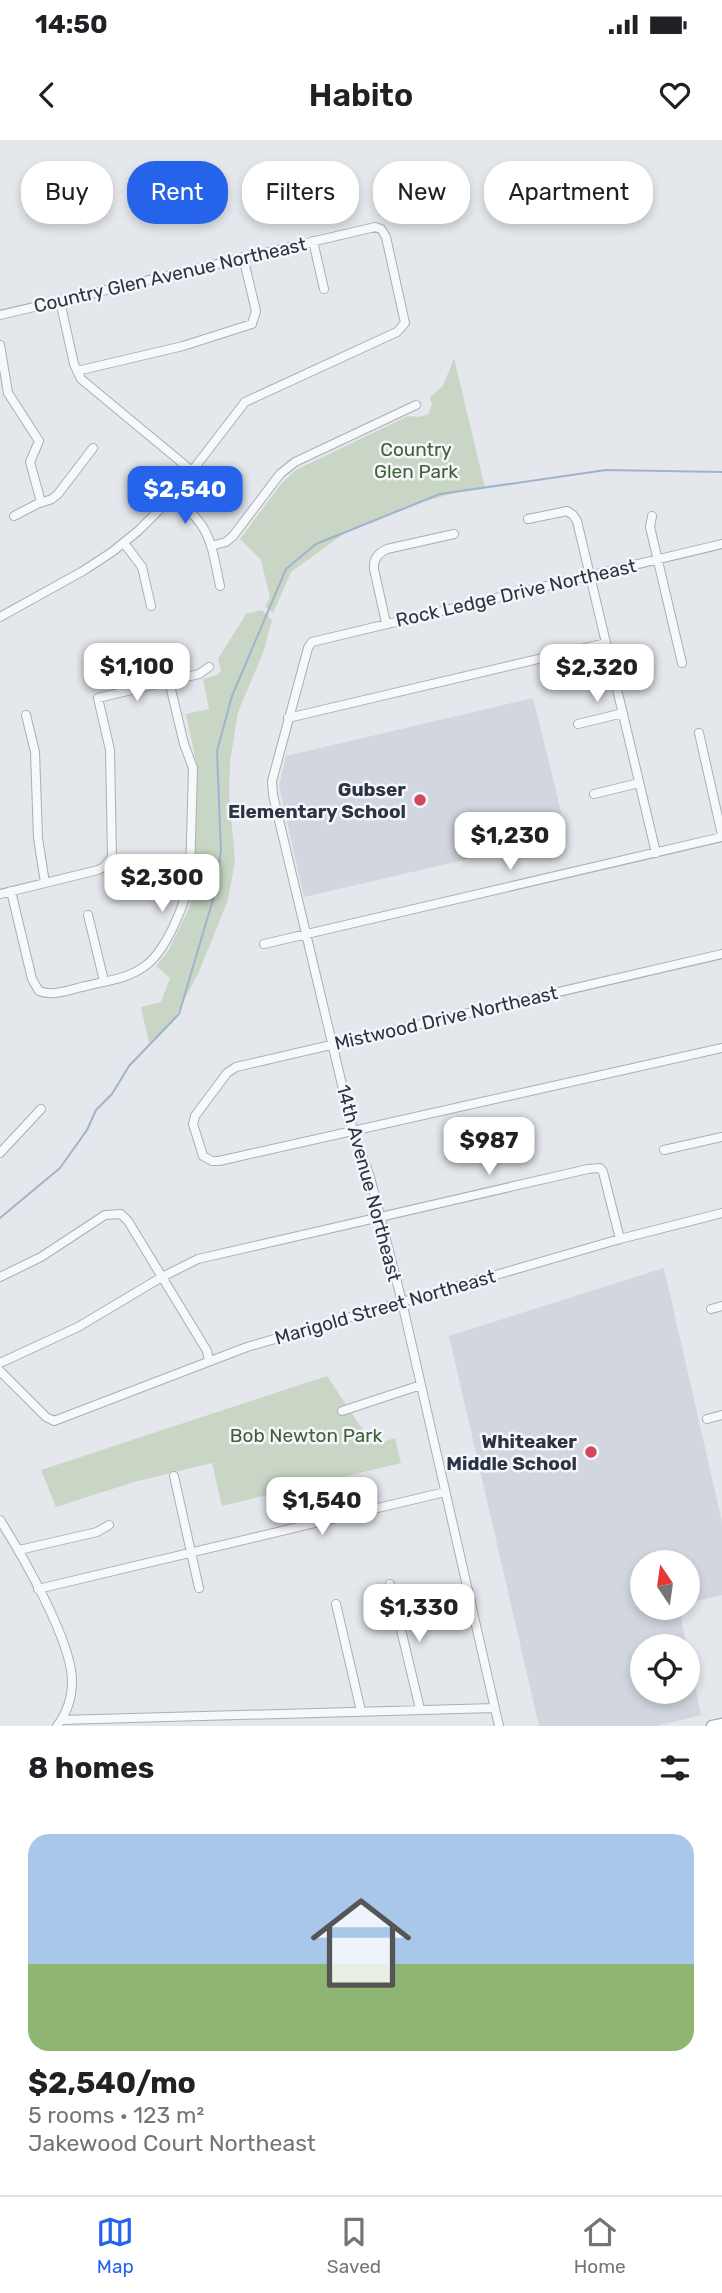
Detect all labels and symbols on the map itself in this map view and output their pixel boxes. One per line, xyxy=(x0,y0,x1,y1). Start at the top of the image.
street label: Country Glen Avenue Northeast xyxy=(31,232,309,318)
park label: Country Glen Park xyxy=(374,438,458,483)
pin: $2,540 xyxy=(128,466,242,526)
street label: Rock Ledge Drive Northeast xyxy=(394,554,639,632)
pin: $1,100 xyxy=(80,644,194,703)
pin: $2,320 xyxy=(540,644,654,704)
place label: Gubser Elementary School xyxy=(228,778,406,823)
marker: Gubser Elementary School xyxy=(412,792,428,808)
pin: $1,230 xyxy=(453,812,567,872)
pin: $2,300 xyxy=(105,854,219,914)
street label: Mistwood Drive Northeast xyxy=(332,981,560,1055)
street label: 14th Avenue Northeast xyxy=(332,1082,407,1284)
pin: $987 xyxy=(448,1118,530,1177)
street label: Marigold Street Northeast xyxy=(272,1264,498,1350)
park label: Bob Newton Park xyxy=(230,1424,382,1447)
place label: Whiteaker Middle School xyxy=(446,1430,577,1475)
marker: Whiteaker Middle School xyxy=(583,1444,599,1460)
pin: $1,540 xyxy=(265,1478,379,1537)
north arrow xyxy=(630,1550,700,1620)
pin: $1,330 xyxy=(362,1584,476,1644)

